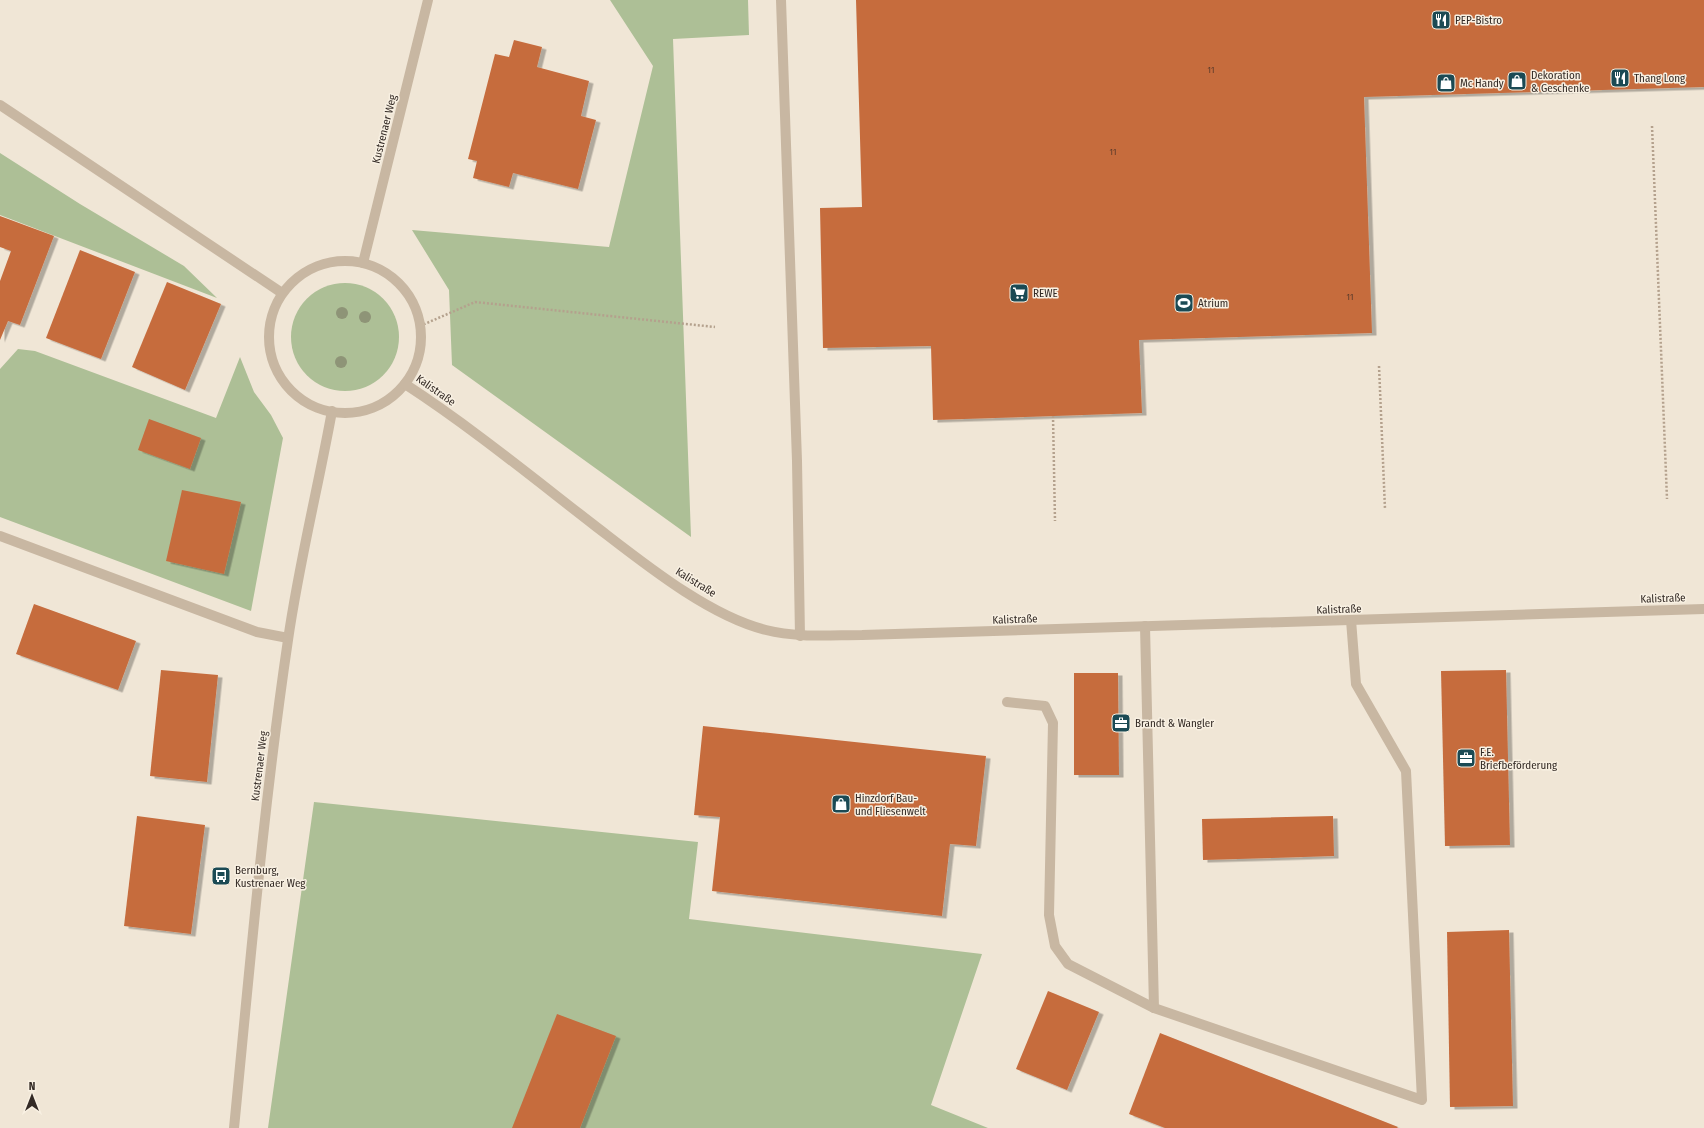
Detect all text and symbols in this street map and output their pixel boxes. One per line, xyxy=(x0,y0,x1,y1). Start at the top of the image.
restaurant icon: PEP-Bistro xyxy=(1430,9,1452,31)
place label: PEP-Bistro xyxy=(1455,14,1502,27)
house number: 11 xyxy=(1208,65,1214,75)
restaurant icon: Thang Long xyxy=(1609,67,1631,89)
place label: Dekoration & Geschenke xyxy=(1531,69,1590,95)
shop icon: Dekoration & Geschenke xyxy=(1506,70,1528,92)
shop icon: Mc Handy xyxy=(1435,72,1457,94)
place label: Thang Long xyxy=(1634,72,1686,85)
place label: Mc Handy xyxy=(1460,77,1504,90)
street label: Kustrenaer Weg xyxy=(370,93,400,165)
house number: 11 xyxy=(1110,147,1116,157)
supermarket icon: REWE xyxy=(1008,282,1030,304)
place label: REWE xyxy=(1033,287,1058,300)
sports icon: Atrium xyxy=(1173,292,1195,314)
house number: 11 xyxy=(1347,292,1353,302)
place label: Atrium xyxy=(1198,297,1228,310)
street label: Kalistraße xyxy=(413,372,458,409)
street label: Kalistraße xyxy=(673,565,718,600)
street label: Kalistraße xyxy=(1640,591,1686,606)
street label: Kalistraße xyxy=(1316,602,1362,617)
street label: Kalistraße xyxy=(992,612,1038,627)
office icon: Brandt & Wangler xyxy=(1110,712,1132,734)
place label: Brandt & Wangler xyxy=(1135,717,1214,730)
street label: Kustrenaer Weg xyxy=(249,729,270,802)
place label: F.E. Briefbeförderung xyxy=(1480,746,1558,772)
office icon: F.E. Briefbeförderung xyxy=(1455,747,1477,769)
place label: Hinzdorf Bau- und Fliesenwelt xyxy=(855,792,926,818)
shop icon: Hinzdorf Bau- und Fliesenwelt xyxy=(830,793,852,815)
place label: Bernburg, Kustrenaer Weg xyxy=(235,864,306,890)
bus stop icon: Bernburg, Kustrenaer Weg xyxy=(210,865,232,887)
north arrow xyxy=(12,1076,52,1116)
text: N xyxy=(29,1080,35,1093)

